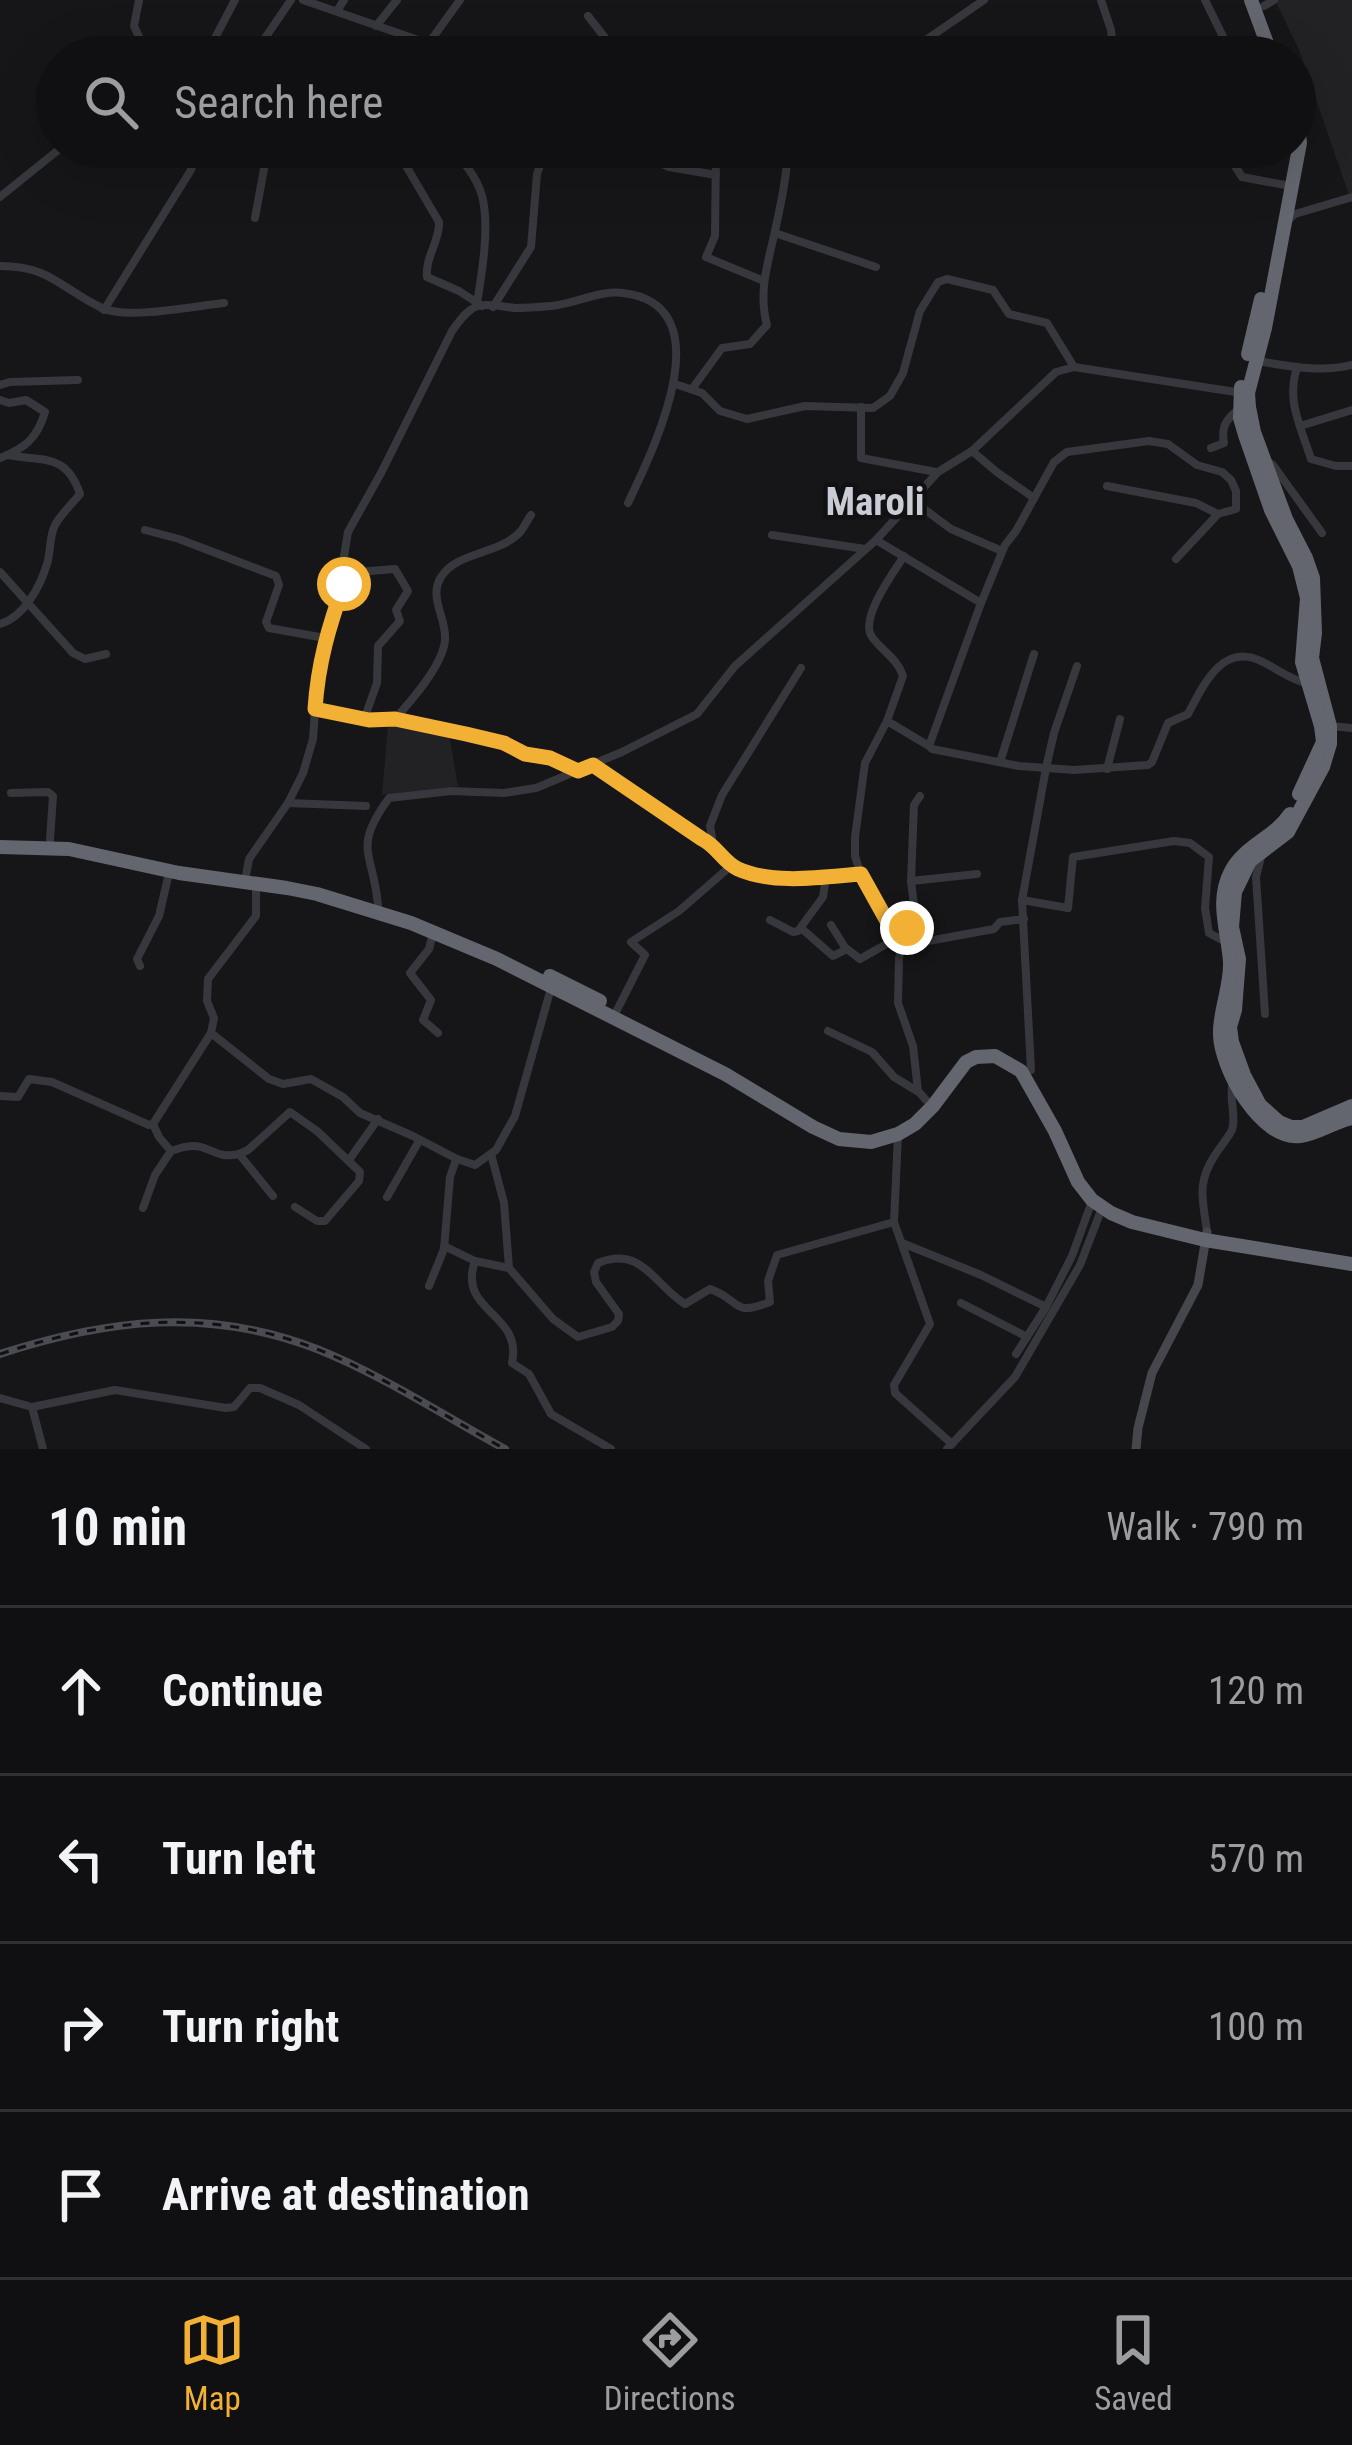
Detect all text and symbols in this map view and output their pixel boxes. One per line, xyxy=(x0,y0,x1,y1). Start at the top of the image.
search box xyxy=(36,36,1316,168)
icon: search xyxy=(78,69,144,135)
text: Search here xyxy=(174,76,383,129)
district label: Maroli xyxy=(825,479,925,525)
route start xyxy=(317,557,371,611)
route end xyxy=(880,901,934,955)
text: 10 min xyxy=(48,1498,187,1557)
text: Walk · 790 m xyxy=(1106,1504,1304,1550)
icon: ahead xyxy=(48,1658,114,1724)
text: Continue xyxy=(162,1664,323,1717)
text: 120 m xyxy=(1208,1668,1304,1714)
icon: left xyxy=(48,1826,114,1892)
text: Turn left xyxy=(162,1832,316,1885)
text: 570 m xyxy=(1208,1836,1304,1882)
icon: right xyxy=(48,1994,114,2060)
text: Turn right xyxy=(162,2000,339,2053)
text: 100 m xyxy=(1208,2004,1304,2050)
icon: arrive xyxy=(48,2162,114,2228)
text: Arrive at destination xyxy=(162,2168,530,2221)
tab: Map xyxy=(179,2307,245,2418)
tab: Directions xyxy=(604,2307,736,2418)
tab: Saved xyxy=(1094,2307,1173,2418)

